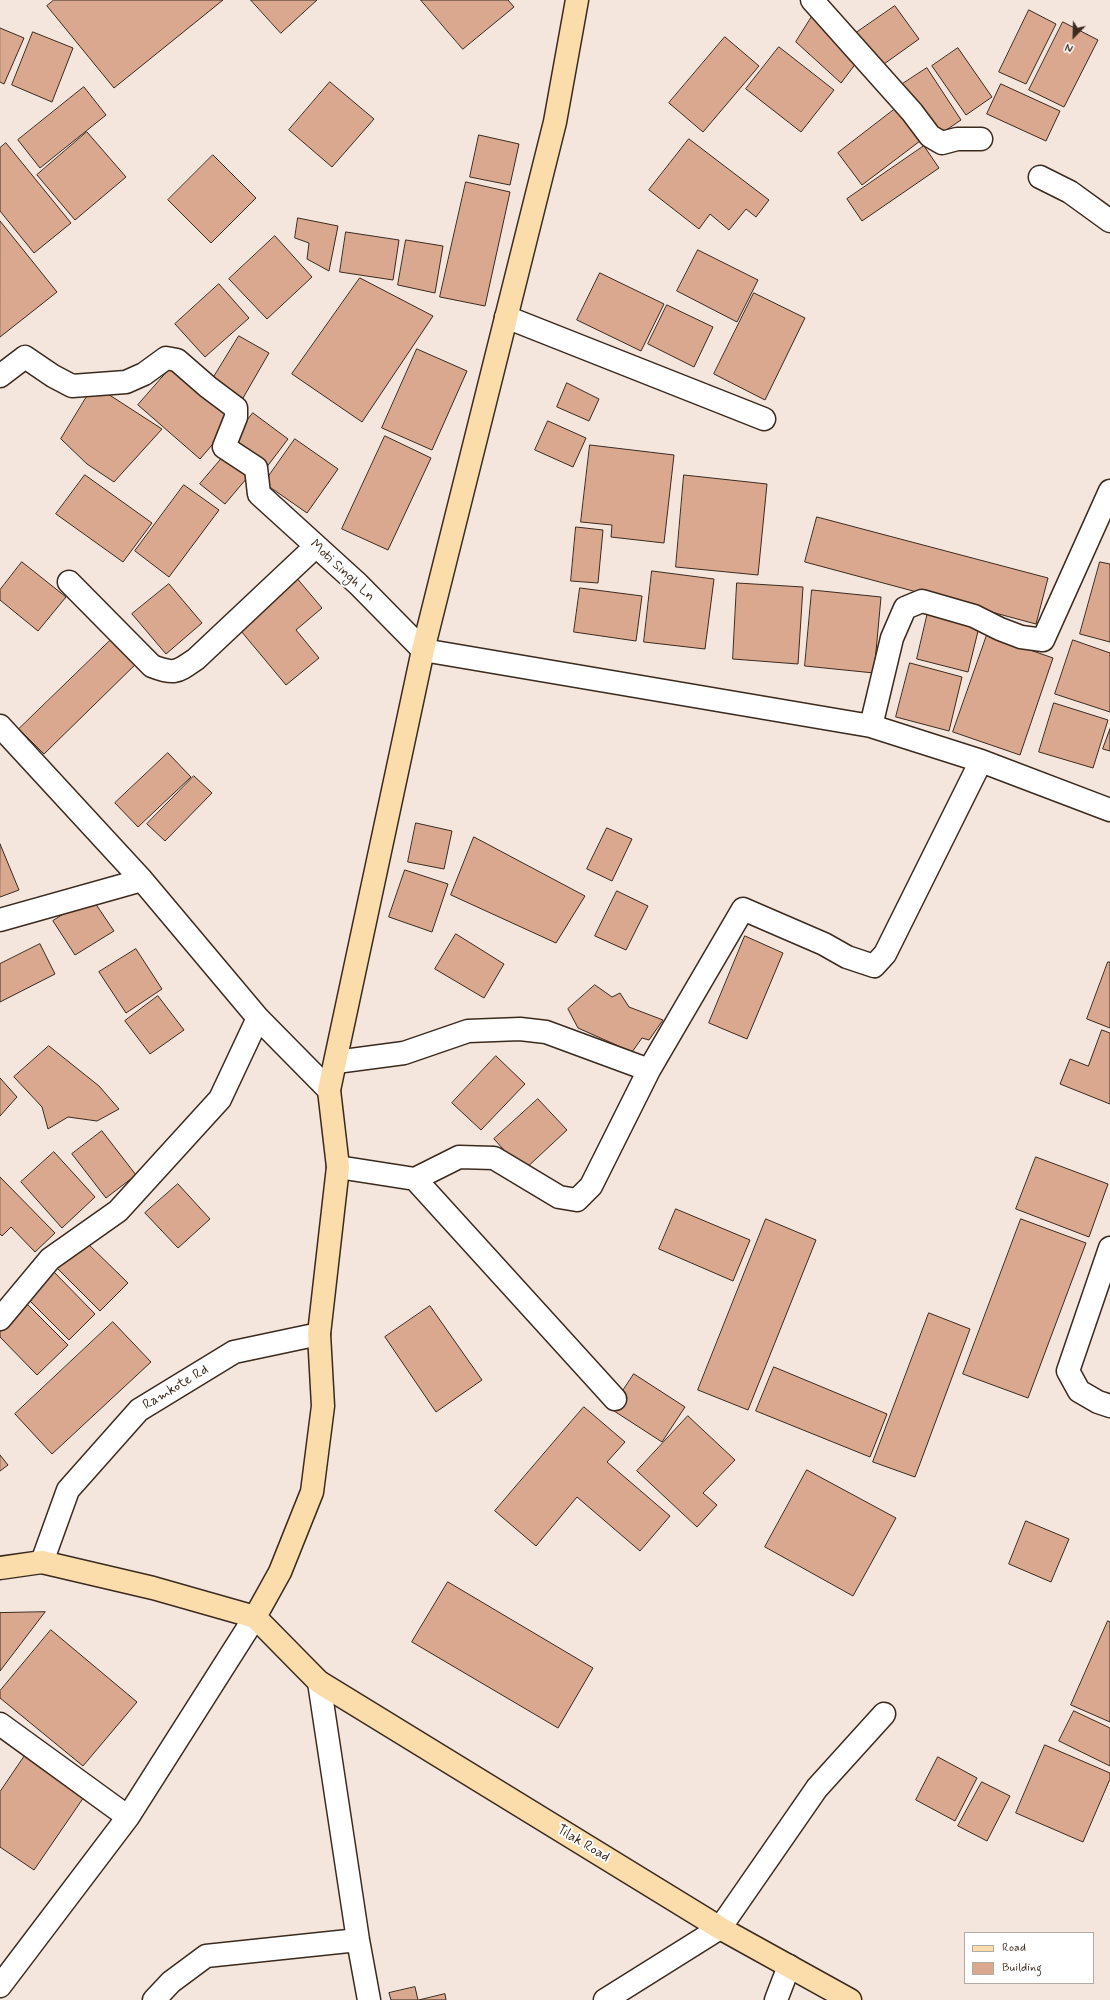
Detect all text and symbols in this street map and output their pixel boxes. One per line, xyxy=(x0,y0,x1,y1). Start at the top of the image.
north arrow xyxy=(1054,16,1094,56)
text: N xyxy=(1063,39,1075,55)
street label: Moti Singh Ln xyxy=(306,537,378,605)
street label: Ramkote Rd xyxy=(140,1362,212,1414)
street label: Tilak Road xyxy=(554,1822,612,1866)
legend xyxy=(964,1932,1094,1984)
text: Road xyxy=(1002,1940,1026,1956)
text: Building xyxy=(1002,1960,1042,1976)

